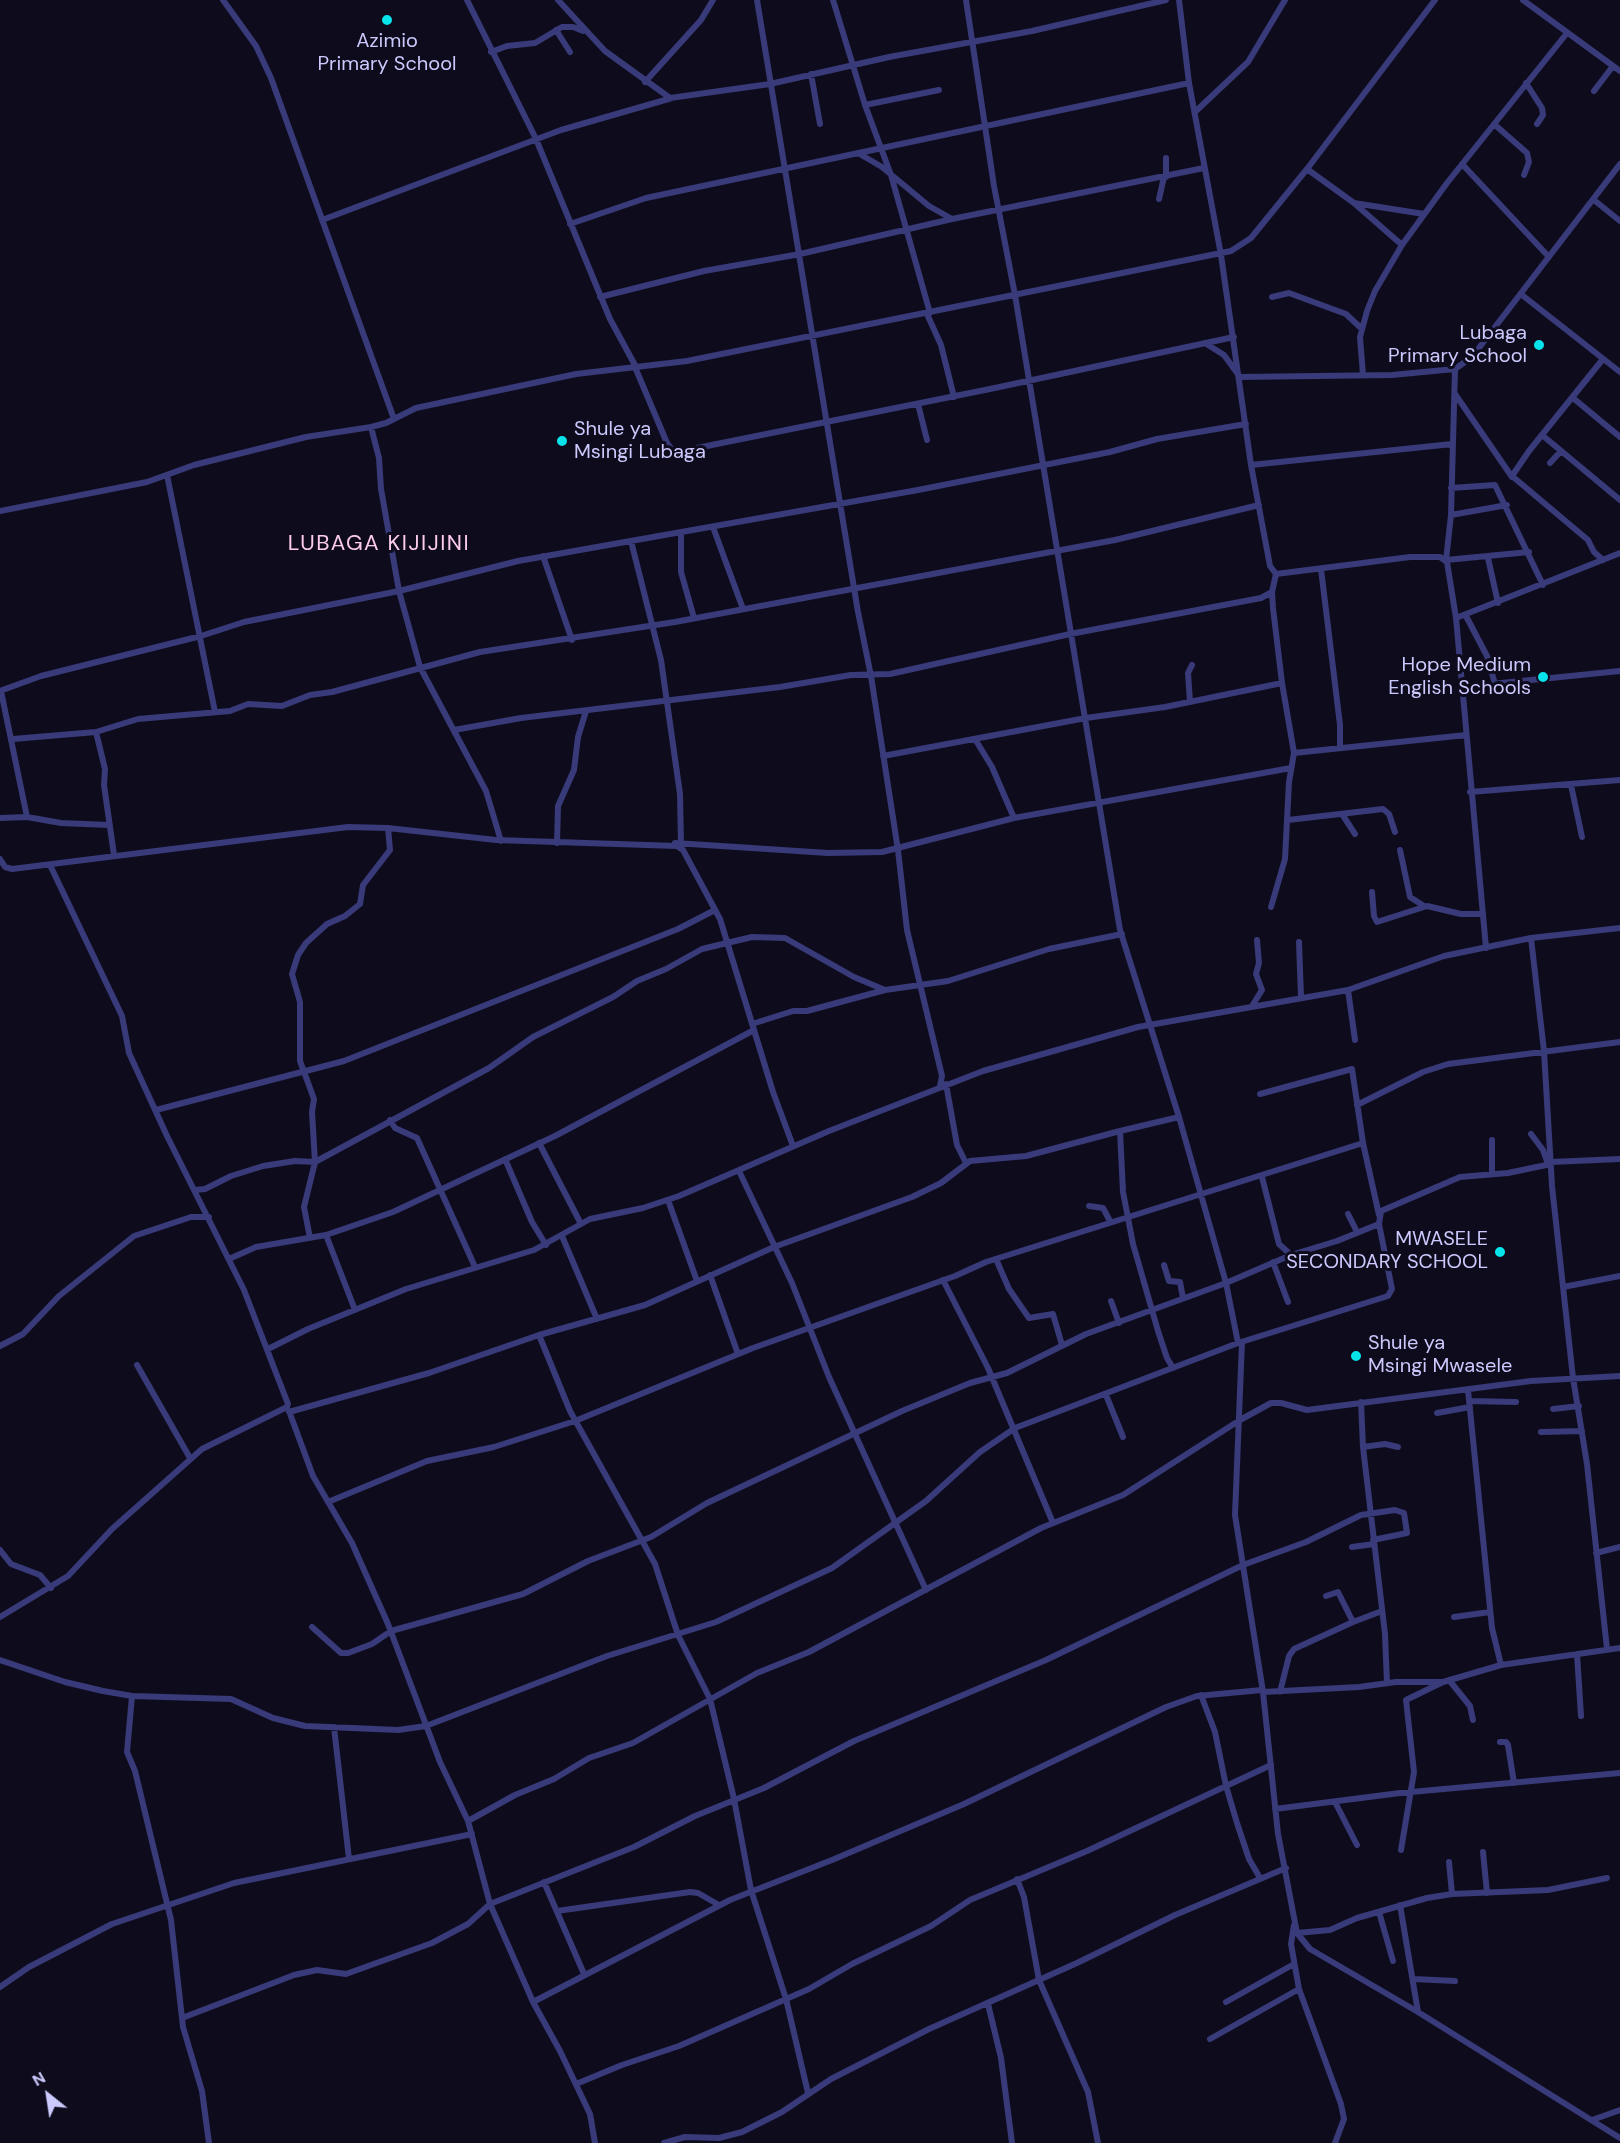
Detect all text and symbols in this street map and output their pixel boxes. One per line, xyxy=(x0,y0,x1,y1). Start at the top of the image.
marker: Azimio Primary School xyxy=(380,13,394,27)
place label: Azimio Primary School xyxy=(317,30,457,77)
place label: Lubaga Primary School xyxy=(1388,322,1527,369)
marker: Lubaga Primary School xyxy=(1532,338,1546,352)
place label: Shule ya Msingi Lubaga xyxy=(574,418,706,465)
marker: Shule ya Msingi Lubaga xyxy=(555,434,569,448)
district label: LUBAGA KIJIJINI xyxy=(288,531,470,557)
place label: Hope Medium English Schools xyxy=(1388,654,1531,701)
marker: Hope Medium English Schools xyxy=(1536,670,1550,684)
place label: MWASELE SECONDARY SCHOOL xyxy=(1286,1228,1488,1275)
marker: MWASELE SECONDARY SCHOOL xyxy=(1493,1245,1507,1259)
place label: Shule ya Msingi Mwasele xyxy=(1368,1332,1512,1379)
marker: Shule ya Msingi Mwasele xyxy=(1349,1349,1363,1363)
north arrow xyxy=(18,2065,78,2125)
text: N xyxy=(28,2067,49,2091)

